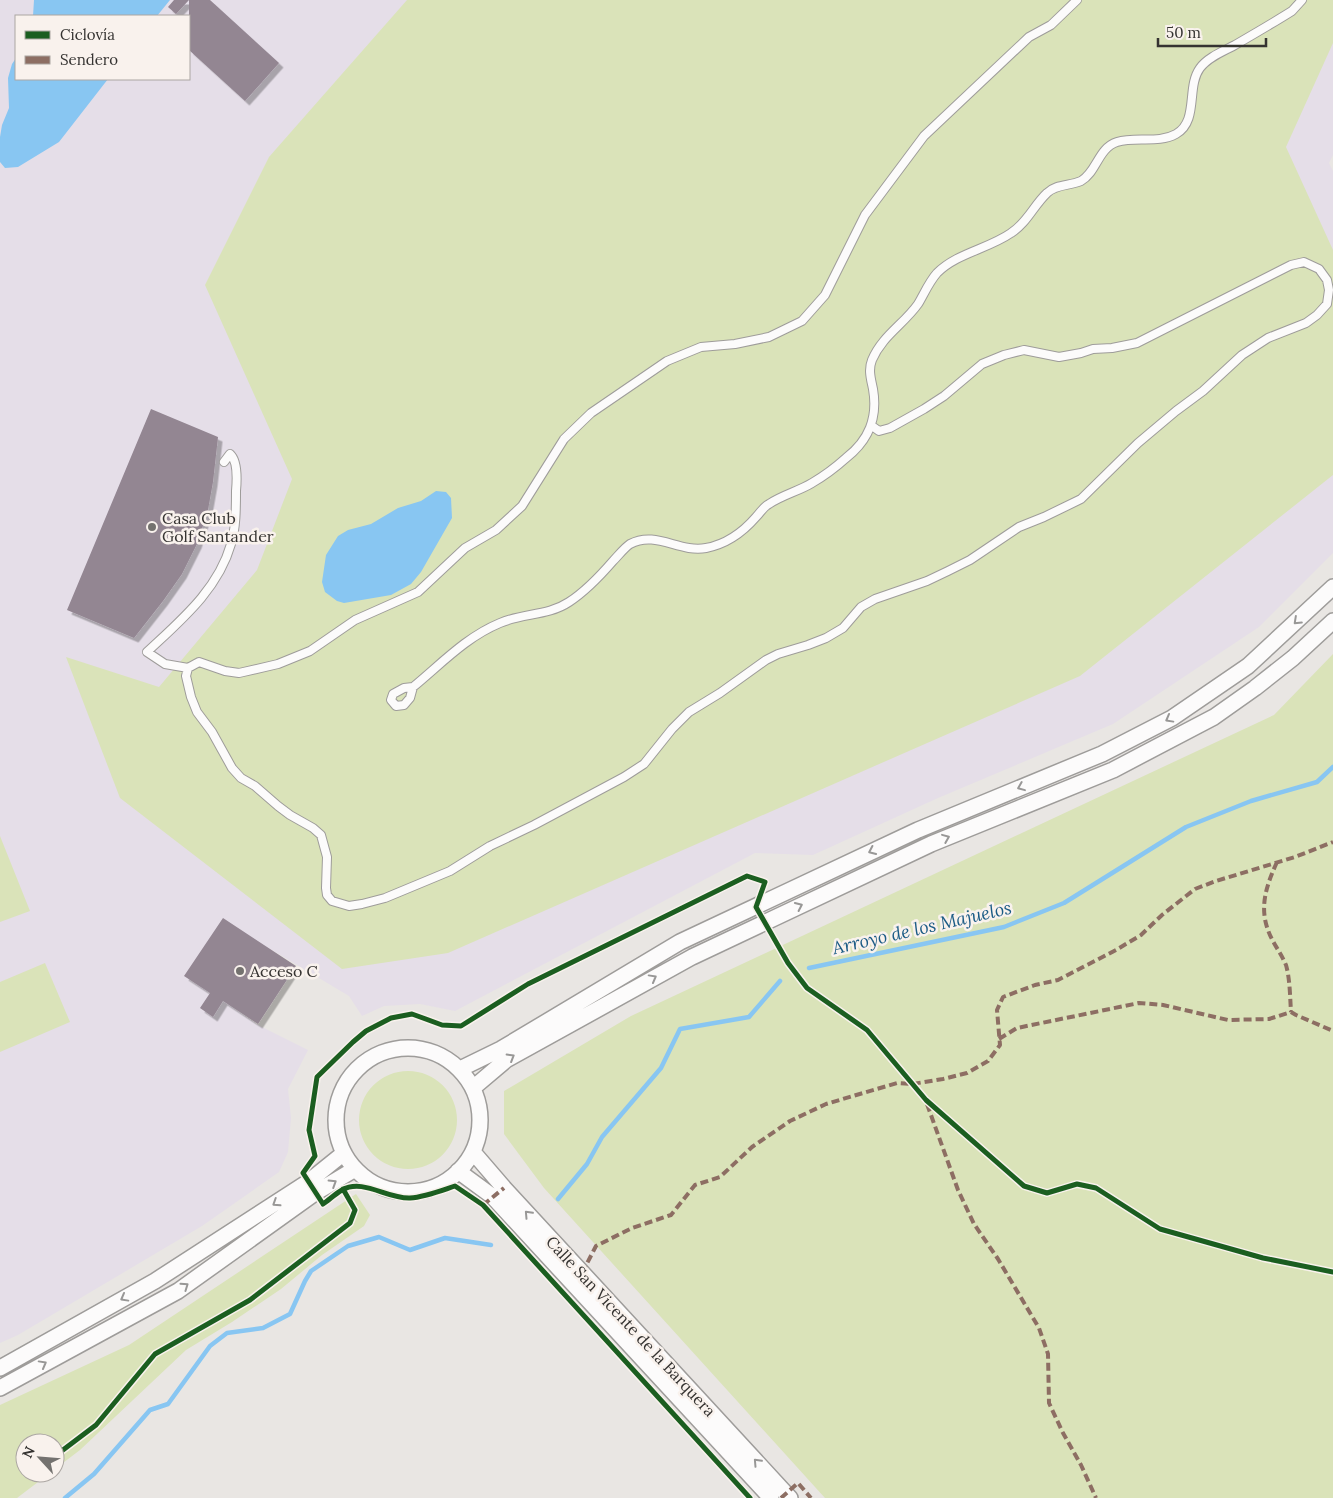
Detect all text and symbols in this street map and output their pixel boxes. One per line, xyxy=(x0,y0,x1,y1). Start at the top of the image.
legend xyxy=(15,15,190,80)
scale bar xyxy=(1158,15,1266,47)
text: 50 m xyxy=(1166,23,1201,42)
text: Ciclovía xyxy=(60,25,115,44)
text: Sendero xyxy=(60,50,118,69)
place label: Casa Club Golf Santander xyxy=(162,508,274,546)
marker: Casa Club Golf Santander xyxy=(146,521,158,533)
one-way arrow xyxy=(1294,615,1303,624)
one-way arrow xyxy=(1165,713,1174,723)
one-way arrow xyxy=(1018,782,1026,792)
one-way arrow xyxy=(941,834,950,844)
one-way arrow xyxy=(868,845,877,856)
water label: Arroyo de los Majuelos xyxy=(829,896,1014,960)
one-way arrow xyxy=(794,902,803,913)
place label: Acceso C xyxy=(249,961,318,981)
marker: Acceso C xyxy=(234,965,246,977)
one-way arrow xyxy=(648,974,657,984)
one-way arrow xyxy=(506,1054,515,1064)
one-way arrow xyxy=(327,1179,336,1189)
one-way arrow xyxy=(273,1196,282,1206)
one-way arrow xyxy=(525,1211,534,1220)
street label: Calle San Vicente de la Barquera xyxy=(542,1232,720,1420)
one-way arrow xyxy=(179,1283,189,1292)
one-way arrow xyxy=(120,1292,129,1302)
one-way arrow xyxy=(37,1361,46,1371)
north arrow xyxy=(15,1433,65,1483)
text: N xyxy=(18,1443,39,1461)
one-way arrow xyxy=(754,1459,763,1468)

